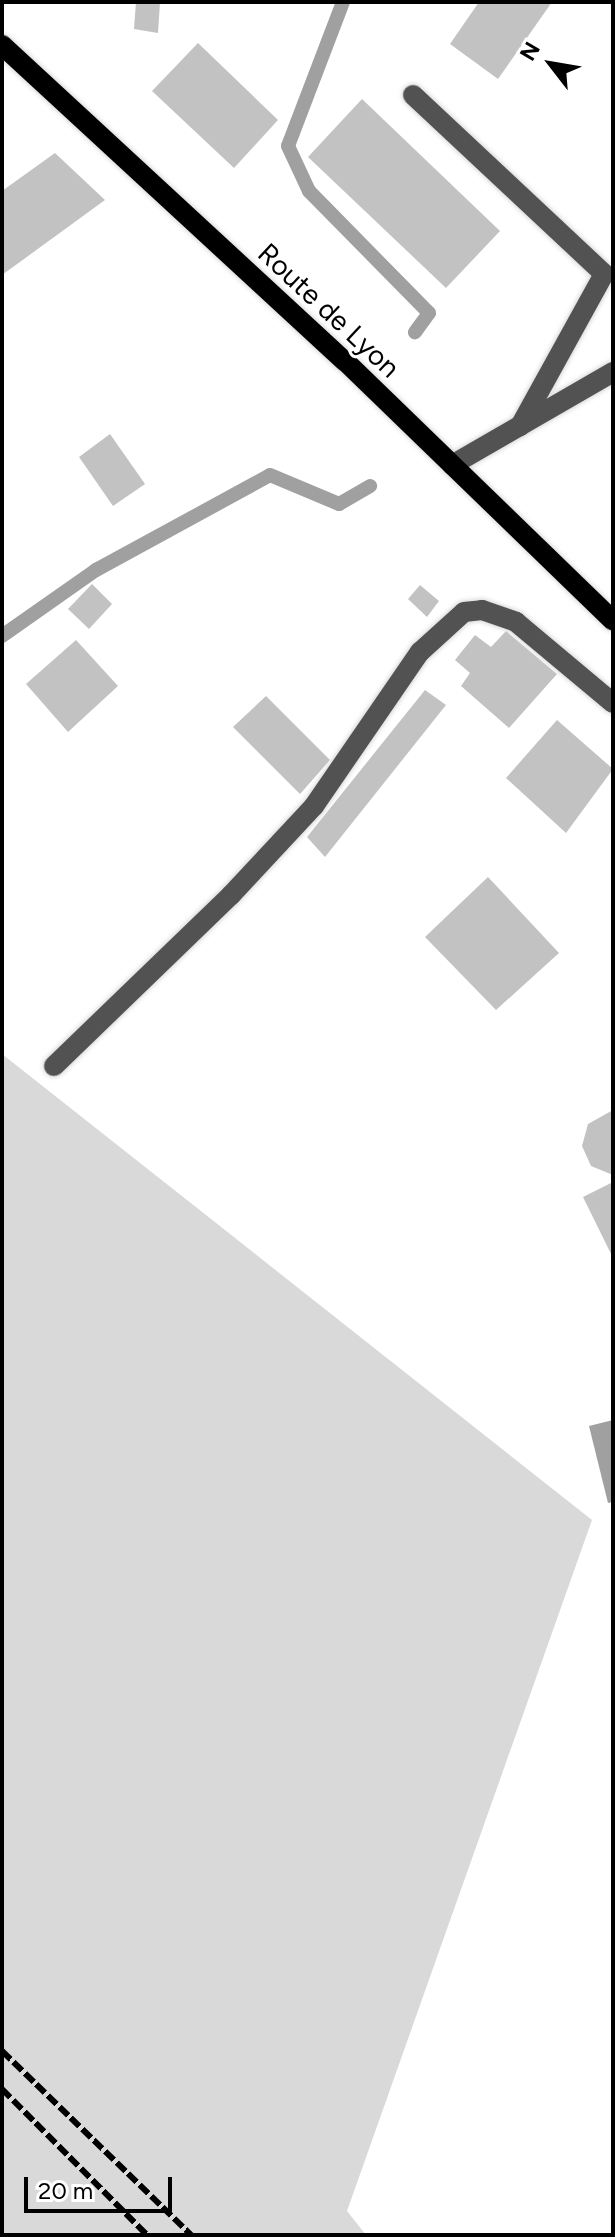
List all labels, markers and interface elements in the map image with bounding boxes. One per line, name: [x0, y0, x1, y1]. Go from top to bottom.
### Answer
north arrow: [511, 24, 591, 104]
text: N: [514, 37, 546, 66]
street label: Route de Lyon: [251, 236, 407, 384]
scale bar: [28, 2161, 176, 2211]
text: 20 m: [38, 2176, 93, 2205]

